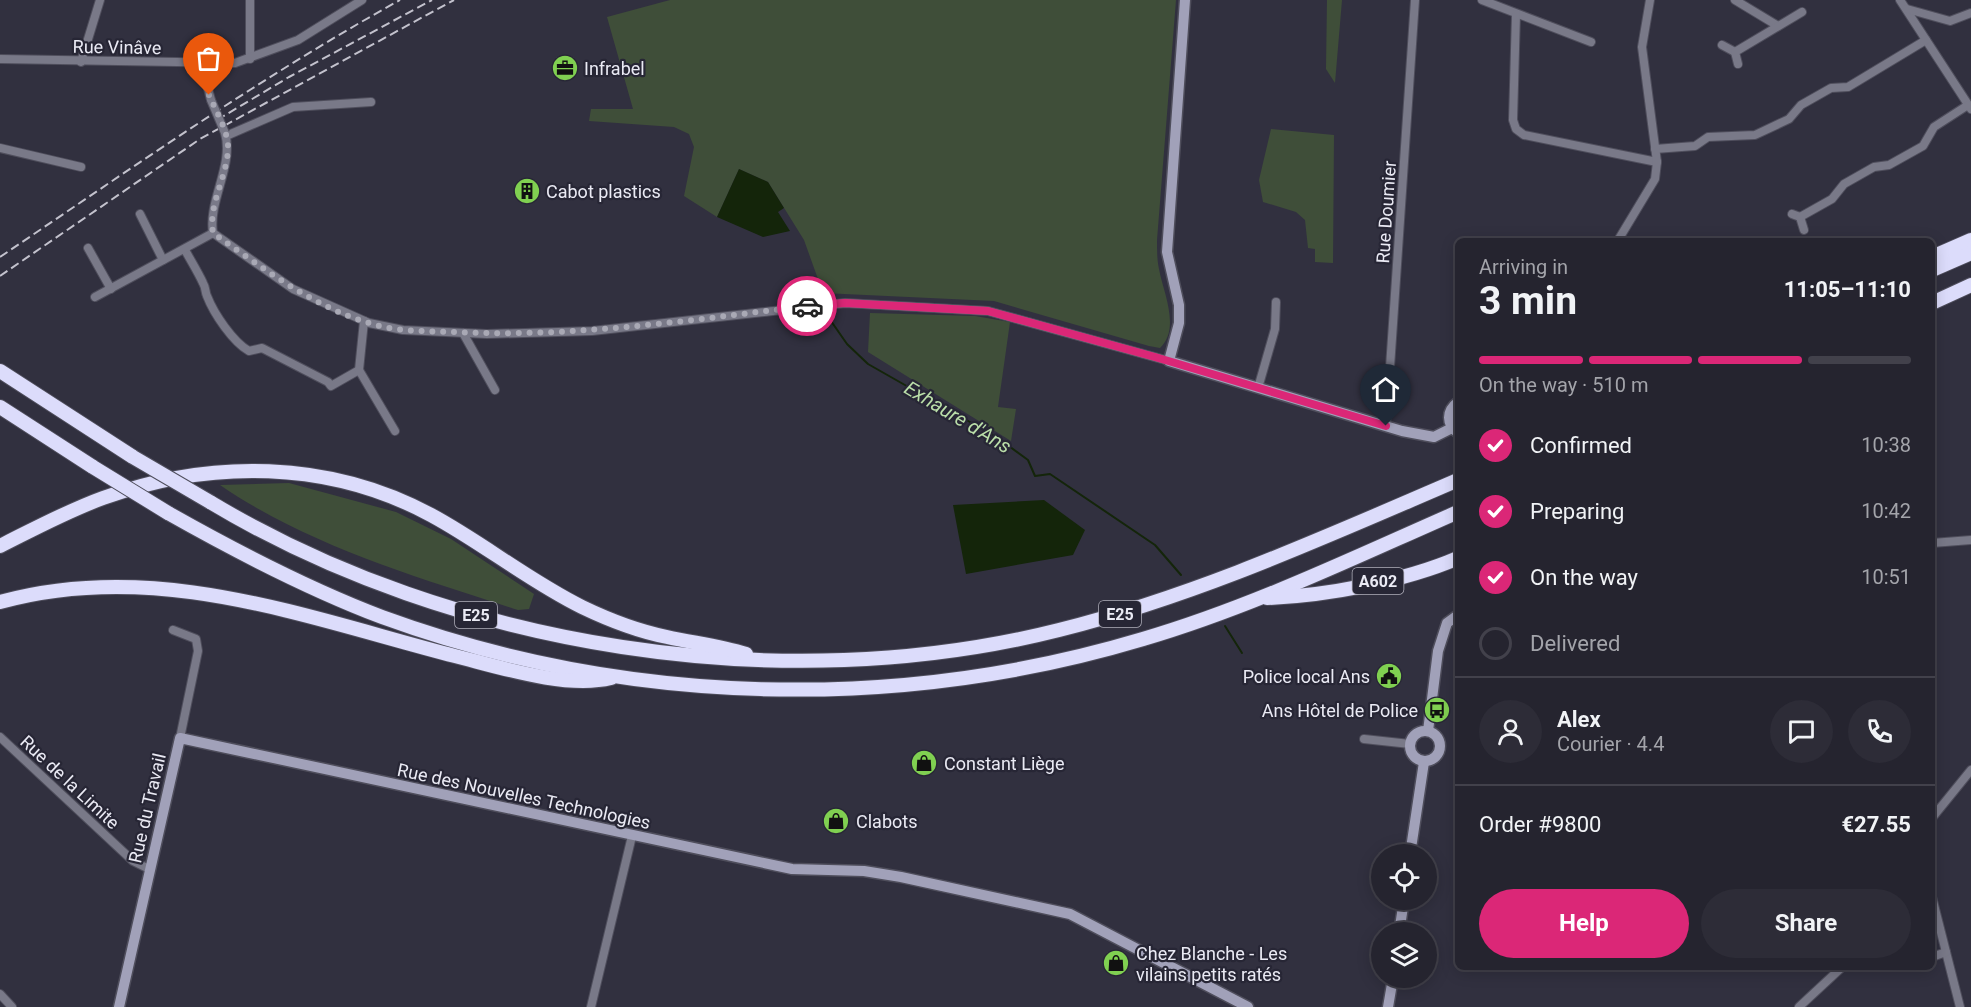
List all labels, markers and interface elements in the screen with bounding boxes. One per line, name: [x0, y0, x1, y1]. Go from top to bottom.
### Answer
pin: [183, 33, 234, 95]
street label: Rue Vinâve: [73, 36, 161, 58]
icon: bag: [192, 42, 225, 75]
office icon: Infrabel: [550, 53, 580, 83]
place label: Infrabel: [584, 58, 645, 79]
street label: Rue Doumier: [1372, 160, 1400, 264]
building icon: Cabot plastics: [512, 176, 542, 206]
place label: Cabot plastics: [546, 181, 661, 202]
text: Arriving in: [1479, 255, 1568, 279]
courier: [777, 276, 837, 336]
text: 11:05–11:10: [1784, 277, 1911, 302]
text: 3 min: [1479, 278, 1577, 324]
icon: car: [791, 290, 824, 323]
pin: [1360, 364, 1411, 426]
icon: home: [1369, 373, 1402, 406]
text: On the way · 510 m: [1479, 373, 1648, 397]
water label: Exhaure d'Ans: [900, 376, 1016, 458]
icon: check: [1479, 429, 1512, 462]
text: Confirmed: [1530, 433, 1632, 458]
text: 10:38: [1861, 433, 1911, 457]
icon: check: [1479, 495, 1512, 528]
text: Preparing: [1530, 499, 1624, 524]
text: 10:42: [1861, 499, 1911, 523]
icon: check: [1479, 561, 1512, 594]
text: On the way: [1530, 565, 1638, 590]
text: 10:51: [1861, 565, 1911, 589]
road number: A602: [1352, 568, 1404, 594]
road number: E25: [1099, 601, 1141, 627]
road number: E25: [455, 602, 497, 628]
text: Delivered: [1530, 631, 1620, 656]
public building icon: Police local Ans: [1374, 661, 1404, 691]
place label: Police local Ans: [1243, 666, 1370, 687]
bus stop icon: Ans Hôtel de Police: [1422, 695, 1452, 725]
place label: Ans Hôtel de Police: [1262, 700, 1418, 721]
button: person: [1479, 700, 1542, 763]
button: chat: [1770, 700, 1833, 763]
button: phone: [1848, 700, 1911, 763]
text: Alex: [1557, 707, 1601, 732]
street label: Rue de la Limite: [16, 731, 124, 833]
text: Courier · 4.4: [1557, 732, 1664, 756]
shop icon: Constant Liège: [909, 748, 939, 778]
street label: Rue du Travail: [124, 751, 170, 865]
place label: Constant Liège: [944, 753, 1064, 774]
street label: Rue des Nouvelles Technologies: [395, 759, 653, 833]
shop icon: Clabots: [821, 806, 851, 836]
place label: Clabots: [856, 811, 917, 832]
text: Order #9800: [1479, 812, 1601, 837]
text: €27.55: [1842, 812, 1911, 837]
map controls: [1371, 844, 1437, 988]
button: locate: [1371, 844, 1437, 910]
button: Help: [1479, 889, 1689, 958]
button: Share: [1701, 889, 1911, 958]
button: layers: [1371, 922, 1437, 988]
place label: Chez Blanche - Les vilains petits ratés: [1136, 943, 1287, 985]
shop icon: Chez Blanche - Les vilains petits ratés: [1101, 948, 1131, 978]

